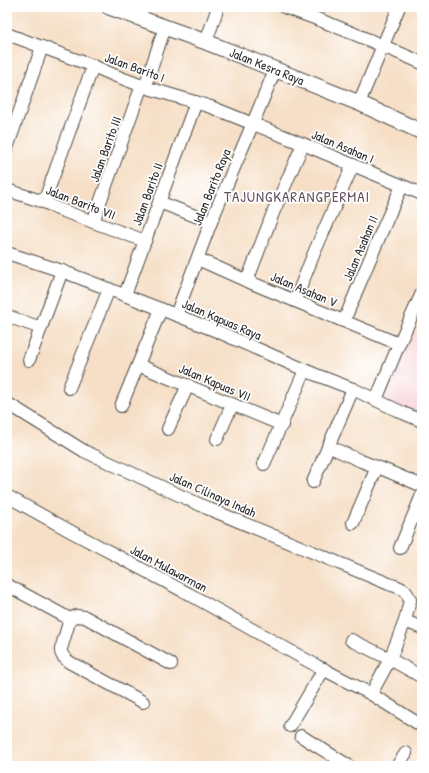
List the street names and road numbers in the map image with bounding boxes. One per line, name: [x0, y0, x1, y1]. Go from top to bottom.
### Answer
street label: Jalan Kesra Raya: [227, 43, 307, 89]
street label: Jalan Barito I: [102, 48, 168, 86]
street label: Jalan Barito III: [85, 114, 125, 184]
street label: Jalan Asahan I: [309, 125, 377, 167]
street label: Jalan Barito Raya: [187, 146, 235, 228]
street label: Jalan Barito II: [127, 160, 167, 228]
street label: Jalan Barito VII: [44, 181, 118, 223]
street label: Jalan Asahan II: [338, 213, 382, 283]
street label: Jalan Asahan V: [268, 267, 341, 311]
street label: Jalan Kapuas Raya: [180, 294, 264, 344]
street label: Jalan Kapuas VII: [176, 359, 254, 405]
street label: Jalan Cilinaya Indah: [167, 467, 260, 521]
street label: Jalan Mulawarman: [127, 540, 211, 596]

